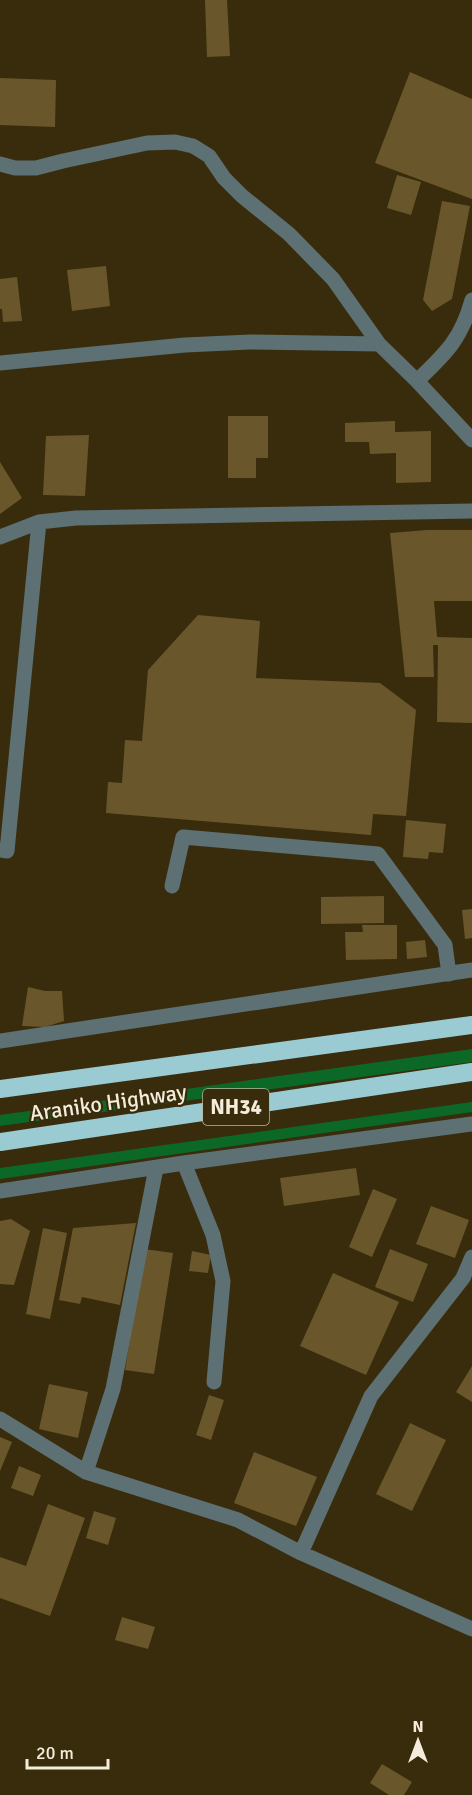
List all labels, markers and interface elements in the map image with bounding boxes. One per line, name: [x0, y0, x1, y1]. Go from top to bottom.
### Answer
street label: Araniko Highway: [28, 1078, 189, 1127]
road number: NH34: [203, 1089, 269, 1125]
north arrow: [388, 1711, 448, 1771]
text: N: [412, 1717, 424, 1737]
scale bar: [27, 1732, 108, 1770]
text: 20 m: [36, 1742, 74, 1764]

